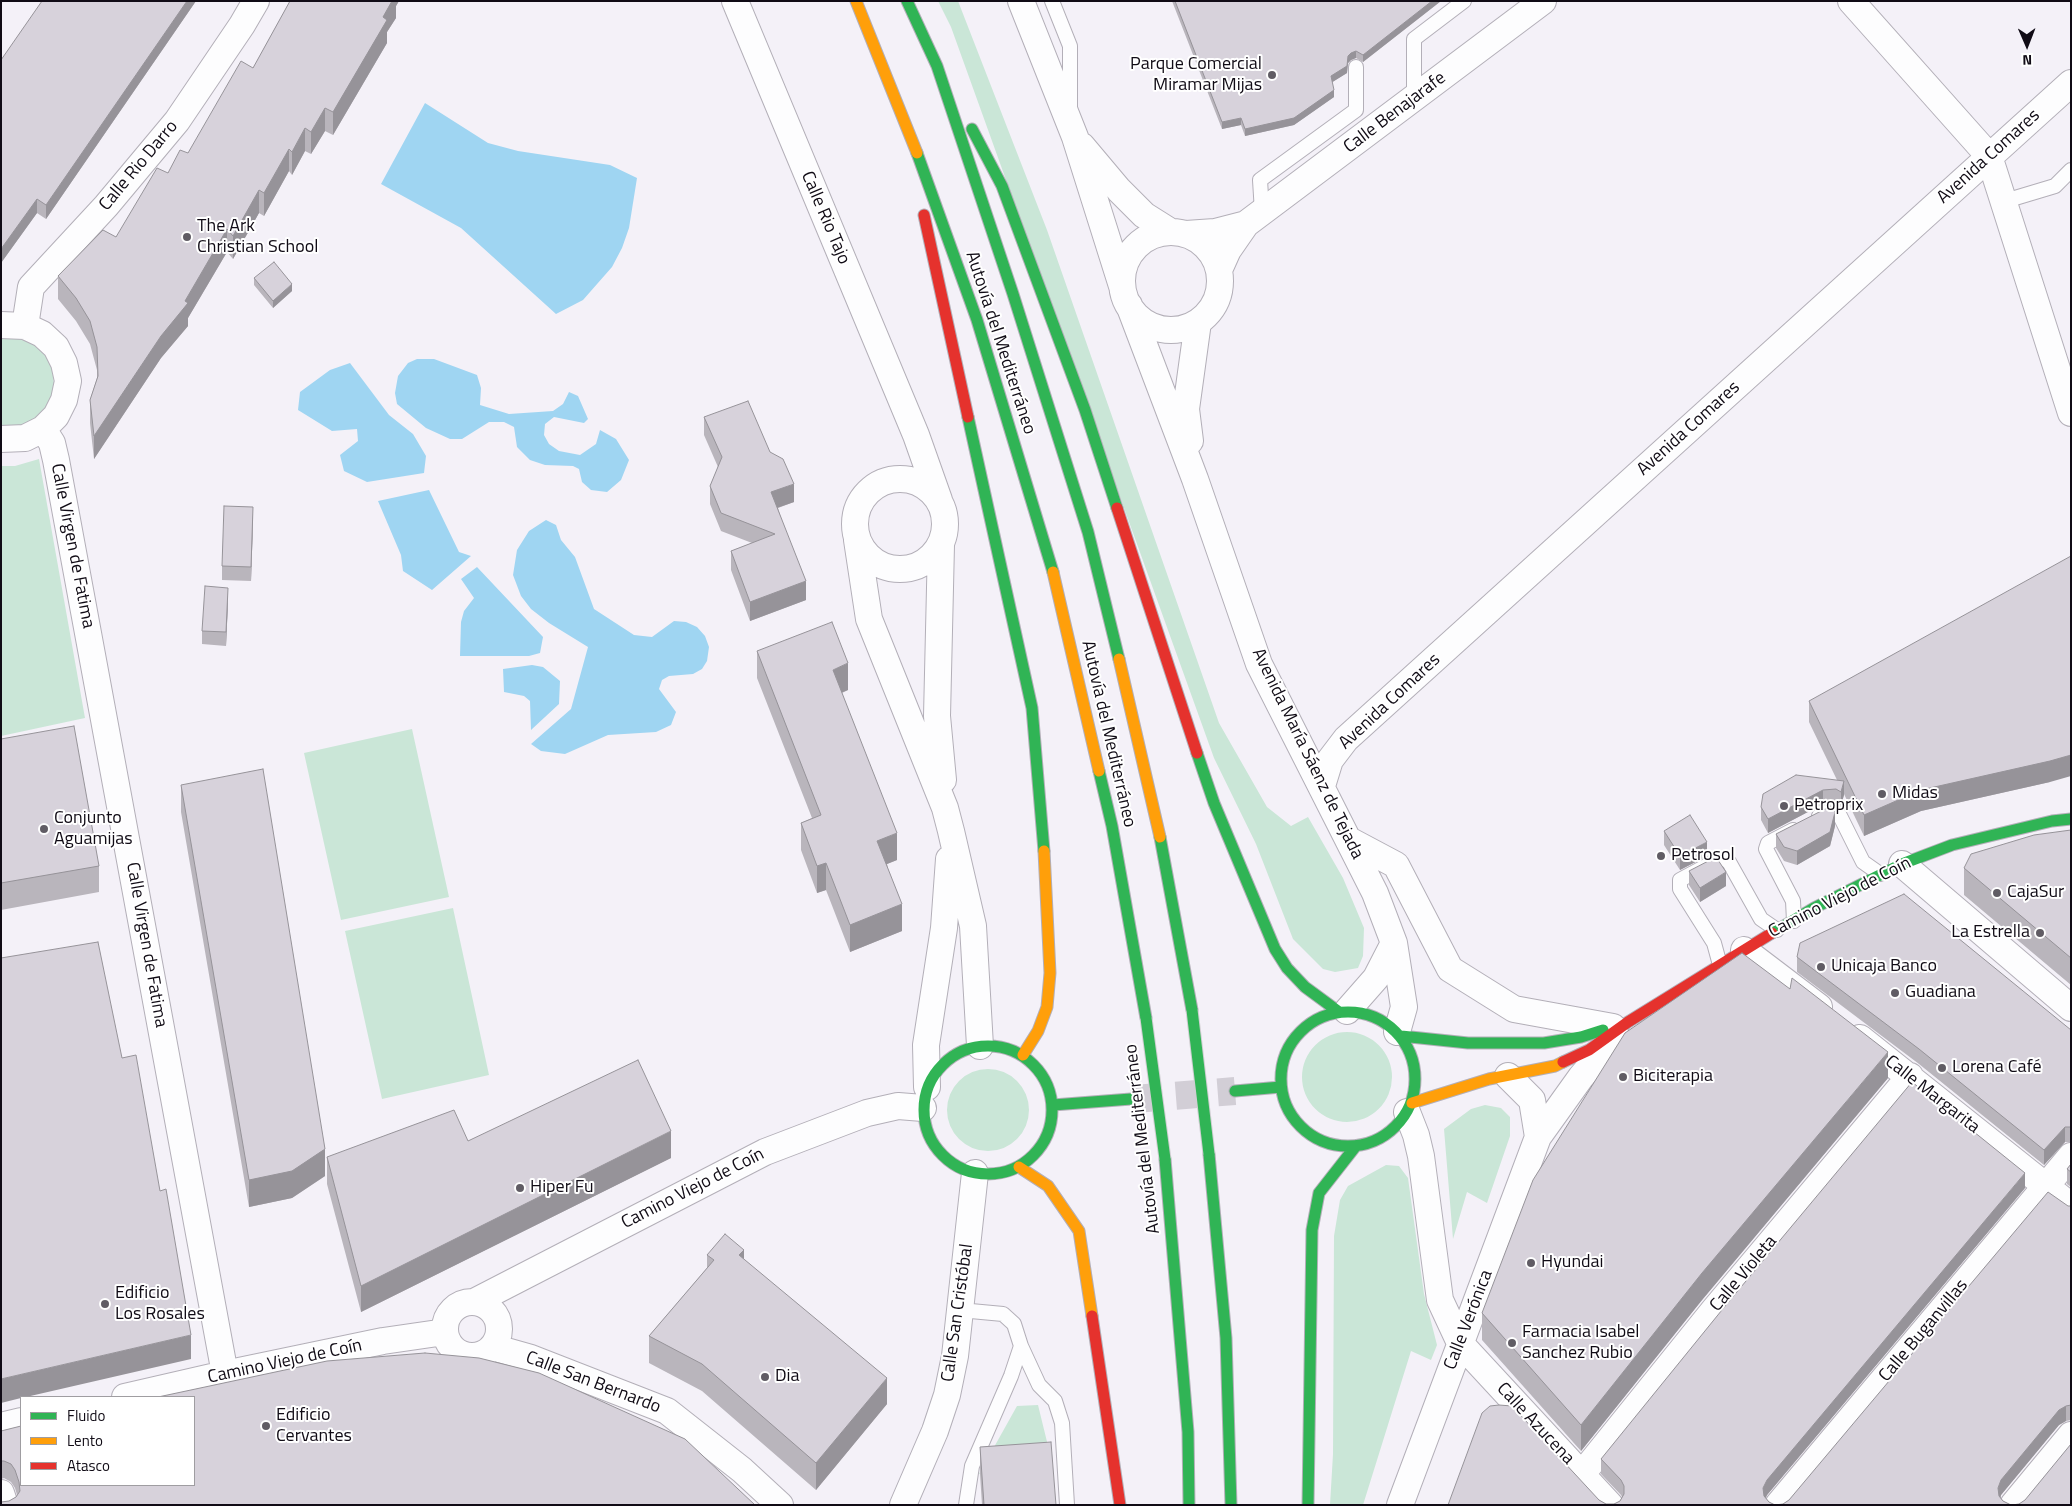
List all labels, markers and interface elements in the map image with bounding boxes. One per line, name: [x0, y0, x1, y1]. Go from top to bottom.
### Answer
north arrow: [2002, 20, 2052, 70]
text: N: [2022, 50, 2032, 71]
place label: Parque Comercial Miramar Mijas: [1130, 54, 1262, 96]
street label: Calle Benajarafe: [1340, 68, 1450, 158]
marker: Parque Comercial Miramar Mijas: [1266, 69, 1278, 81]
street label: Avenida Comares: [1933, 105, 2045, 209]
street label: Calle Rio Darro: [95, 117, 183, 215]
street label: Calle Rio Tajo: [796, 168, 854, 268]
place label: The Ark Christian School: [197, 216, 318, 258]
marker: The Ark Christian School: [181, 231, 193, 243]
street label: Autovía del Mediterráneo: [960, 249, 1040, 437]
street label: Avenida Comares: [1633, 377, 1745, 481]
street label: Calle Virgen de Fatima: [45, 462, 99, 630]
street label: Autovía del Mediterráneo: [1076, 639, 1140, 829]
street label: Avenida María Sáenz de Tejada: [1246, 645, 1368, 863]
street label: Avenida Comares: [1335, 650, 1445, 754]
place label: Midas: [1892, 783, 1938, 805]
marker: Midas: [1876, 788, 1888, 800]
place label: Petroprix: [1794, 795, 1863, 817]
marker: Petroprix: [1778, 800, 1790, 812]
place label: Conjunto Aguamijas: [54, 808, 133, 851]
marker: Conjunto Aguamijas: [38, 823, 50, 835]
place label: Petrosol: [1671, 845, 1735, 867]
marker: Petrosol: [1655, 850, 1667, 862]
street label: Camino Viejo de Coín: [1765, 853, 1915, 943]
street label: Calle Virgen de Fatima: [121, 861, 171, 1029]
place label: CajaSur: [2007, 882, 2064, 904]
marker: CajaSur: [1991, 887, 2003, 899]
place label: La Estrella: [1951, 922, 2030, 944]
marker: La Estrella: [2034, 927, 2046, 939]
place label: Unicaja Banco: [1831, 956, 1937, 978]
marker: Unicaja Banco: [1815, 961, 1827, 973]
place label: Guadiana: [1905, 982, 1976, 1004]
marker: Guadiana: [1889, 987, 1901, 999]
street label: Autovía del Mediterráneo: [1121, 1043, 1165, 1235]
street label: Calle Margarita: [1880, 1051, 1984, 1139]
place label: Lorena Café: [1952, 1057, 2042, 1079]
marker: Lorena Café: [1936, 1062, 1948, 1074]
place label: Biciterapia: [1633, 1066, 1713, 1088]
marker: Biciterapia: [1617, 1071, 1629, 1083]
street label: Camino Viejo de Coín: [618, 1144, 768, 1234]
place label: Hiper Fu: [530, 1177, 594, 1199]
marker: Hiper Fu: [514, 1182, 526, 1194]
street label: Calle Violeta: [1706, 1232, 1782, 1316]
street label: Calle San Cristóbal: [938, 1243, 978, 1383]
place label: Hyundai: [1541, 1252, 1604, 1274]
marker: Hyundai: [1525, 1257, 1537, 1269]
street label: Calle Verónica: [1440, 1267, 1498, 1373]
street label: Calle Buganvillas: [1875, 1275, 1973, 1387]
place label: Edificio Los Rosales: [115, 1283, 205, 1326]
marker: Edificio Los Rosales: [99, 1298, 111, 1310]
place label: Farmacia Isabel Sanchez Rubio: [1522, 1322, 1639, 1365]
street label: Camino Viejo de Coín: [206, 1335, 364, 1389]
marker: Farmacia Isabel Sanchez Rubio: [1506, 1337, 1518, 1349]
street label: Calle San Bernardo: [523, 1347, 663, 1419]
place label: Dia: [775, 1366, 800, 1388]
marker: Dia: [759, 1371, 771, 1383]
street label: Calle Azucena: [1492, 1379, 1578, 1469]
legend: [20, 1396, 195, 1486]
text: Fluido: [67, 1404, 105, 1427]
place label: Edificio Cervantes: [276, 1405, 352, 1448]
marker: Edificio Cervantes: [260, 1420, 272, 1432]
text: Lento: [67, 1429, 103, 1452]
text: Atasco: [67, 1454, 110, 1477]

